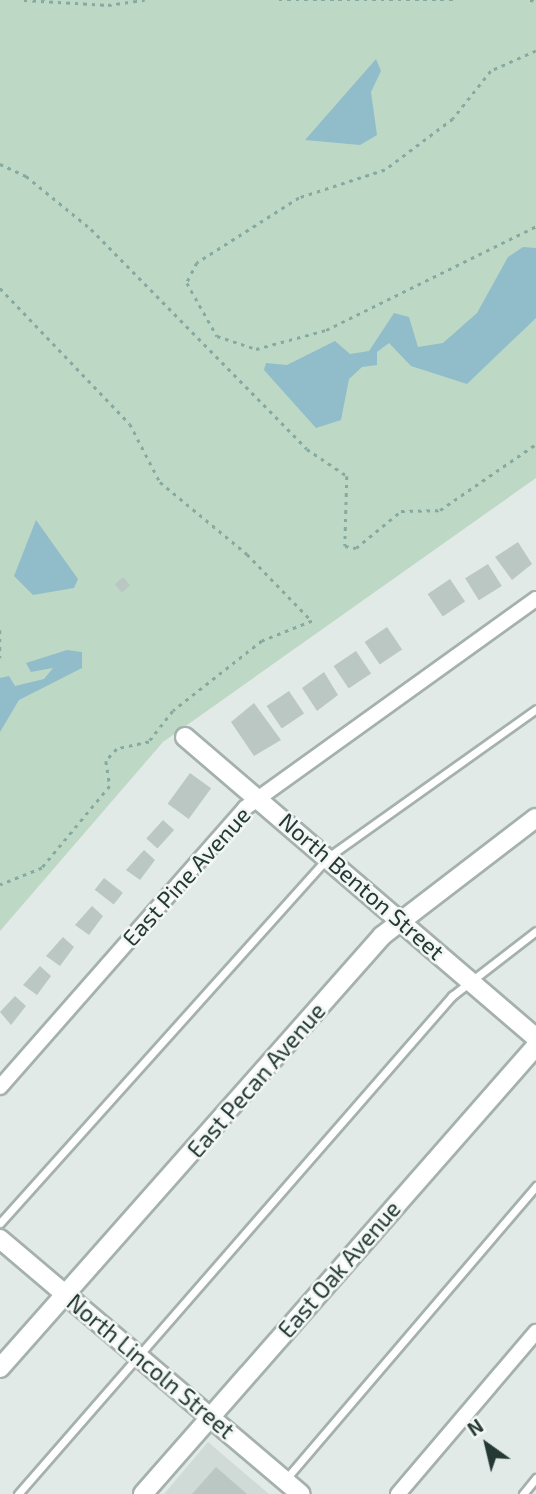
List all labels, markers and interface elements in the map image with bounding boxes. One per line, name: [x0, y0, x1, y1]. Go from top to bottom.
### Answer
street label: East Pine Avenue: [116, 801, 256, 951]
street label: North Benton Street: [274, 807, 450, 965]
street label: East Pecan Avenue: [181, 997, 331, 1163]
street label: East Oak Avenue: [272, 1195, 406, 1343]
street label: North Lincoln Street: [62, 1288, 240, 1444]
north arrow: [452, 1410, 522, 1480]
text: N: [463, 1414, 487, 1441]

